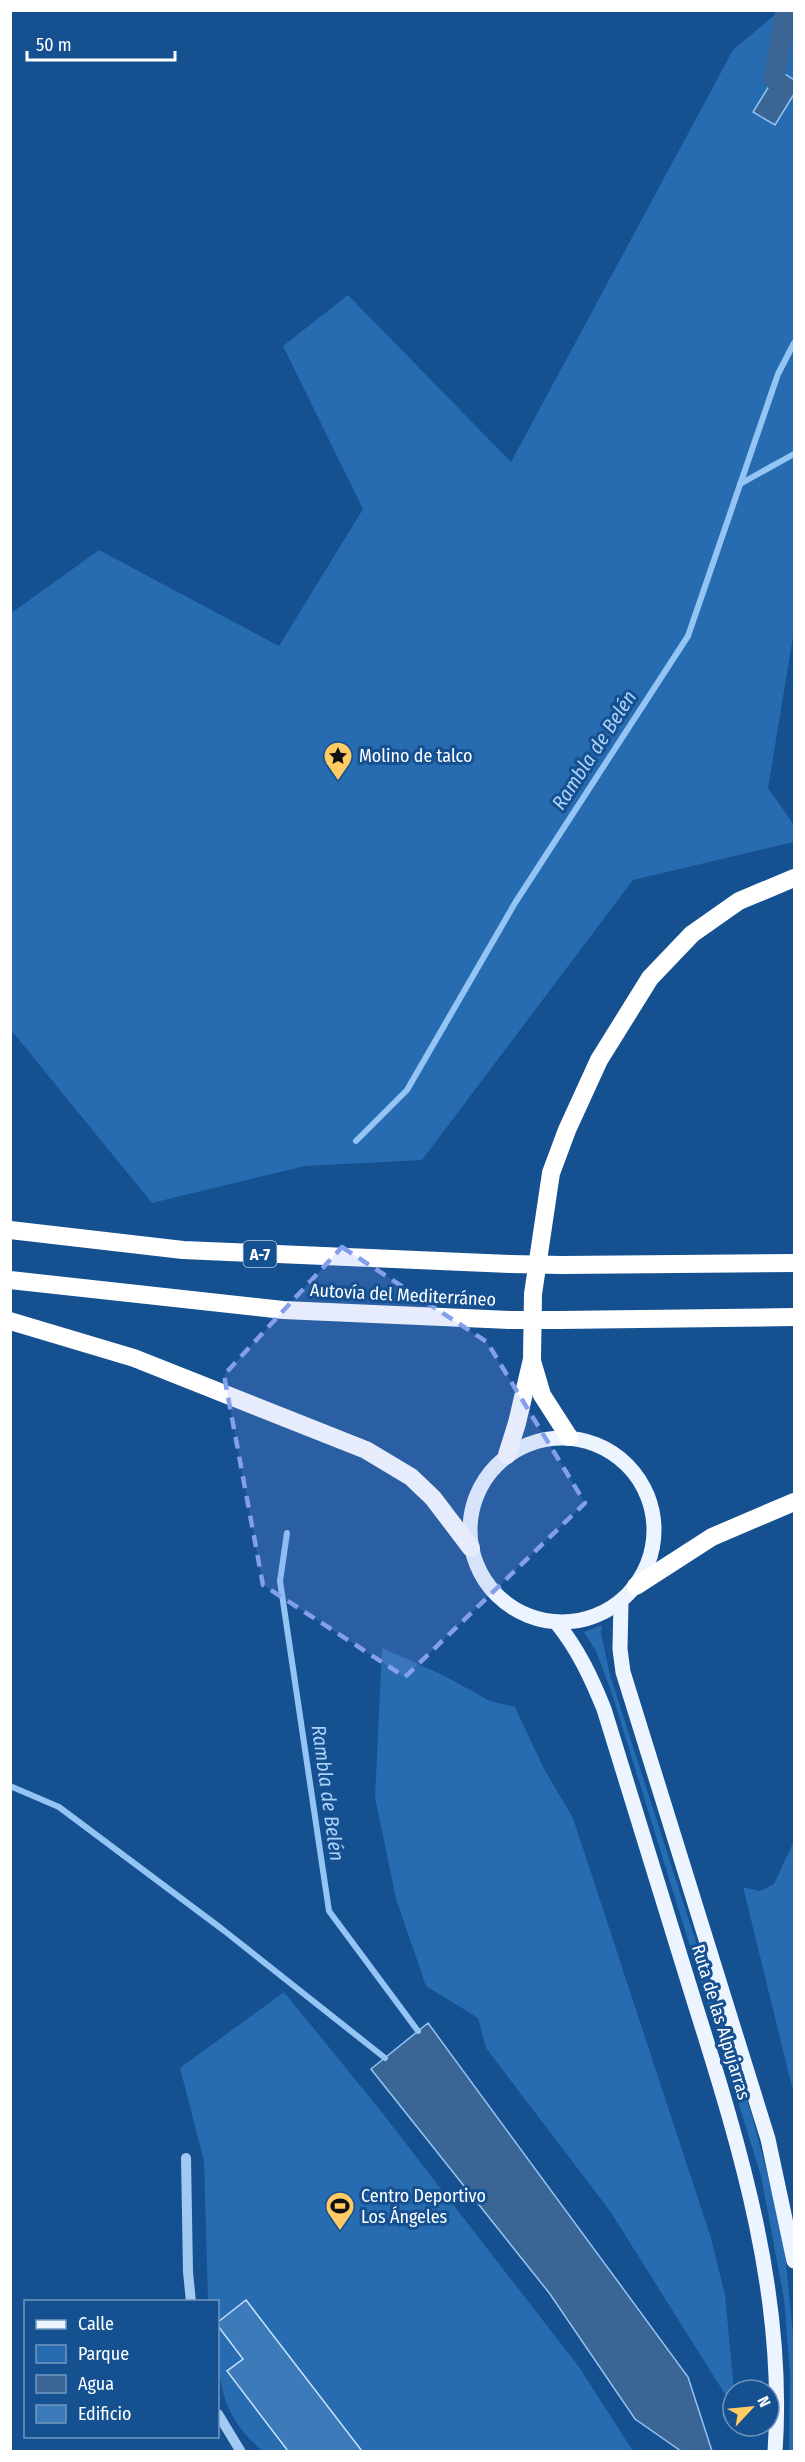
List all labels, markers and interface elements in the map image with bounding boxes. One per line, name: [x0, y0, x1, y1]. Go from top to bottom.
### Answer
scale bar: [27, 24, 176, 62]
text: 50 m: [36, 34, 72, 56]
water label: Rambla de Belén: [547, 686, 641, 814]
place icon: Molino de talco: [322, 740, 354, 782]
place label: Molino de talco: [359, 745, 472, 767]
road number: A-7: [244, 1241, 276, 1267]
street label: Autovía del Mediterráneo: [310, 1279, 496, 1311]
water label: Rambla de Belén: [307, 1723, 349, 1863]
street label: Ruta de las Alpujarras: [687, 1942, 755, 2103]
place label: Centro Deportivo Los Ángeles: [361, 2185, 486, 2228]
sports icon: Centro Deportivo Los Ángeles: [324, 2190, 356, 2232]
legend: [24, 2300, 219, 2438]
text: Calle: [78, 2313, 114, 2335]
text: Parque: [78, 2343, 129, 2365]
text: Agua: [78, 2373, 114, 2395]
north arrow: [721, 2378, 781, 2438]
text: N: [753, 2393, 775, 2410]
text: Edificio: [78, 2403, 131, 2425]

